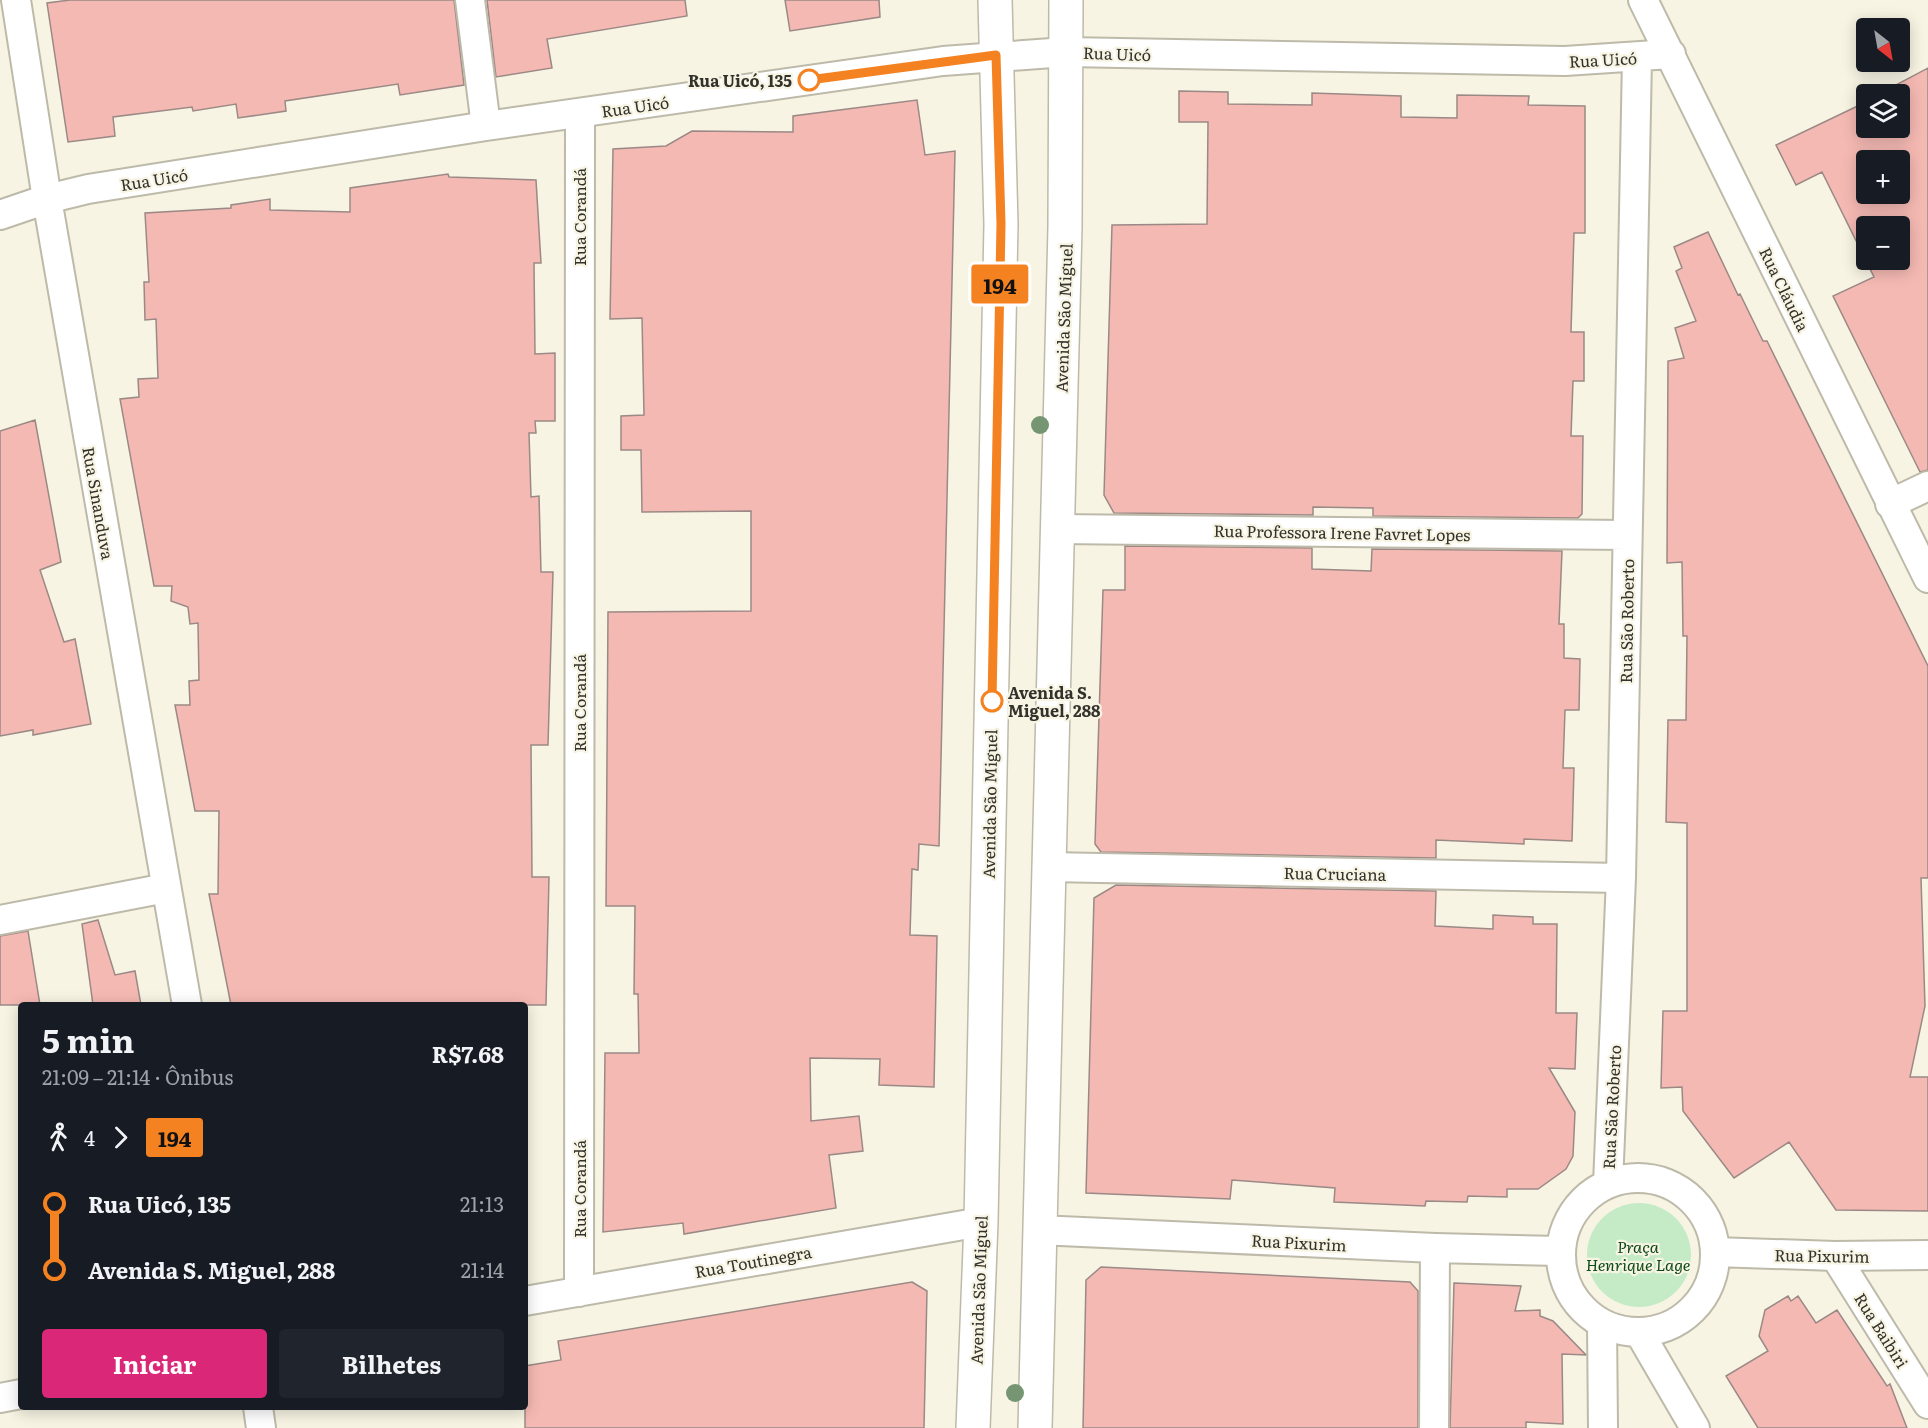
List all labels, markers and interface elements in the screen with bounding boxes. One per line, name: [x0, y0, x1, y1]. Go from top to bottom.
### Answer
north arrow: [1856, 18, 1910, 72]
map controls: [1856, 18, 1910, 270]
street label: Rua Uicó: [1082, 40, 1152, 66]
street label: Rua Uicó: [1568, 45, 1638, 73]
place label: Rua Uicó, 135: [688, 68, 792, 92]
marker: Rua Uicó, 135: [798, 69, 820, 91]
button: layers: [1856, 84, 1910, 138]
street label: Rua Uicó: [600, 89, 670, 123]
button: +: [1856, 150, 1910, 204]
street label: Rua Uicó: [118, 162, 190, 196]
street label: Rua Corandá: [567, 168, 591, 266]
button: −: [1856, 216, 1910, 270]
street label: Avenida São Miguel: [1048, 243, 1078, 393]
street label: Rua Cláudia: [1754, 243, 1816, 336]
line badge: 194: [966, 264, 1034, 304]
text: 194: [983, 269, 1017, 300]
street label: Rua Sinanduva: [77, 445, 121, 562]
street label: Rua Professora Irene Favret Lopes: [1213, 518, 1471, 546]
street label: Rua São Roberto: [1613, 559, 1639, 683]
street label: Rua Corandá: [567, 654, 591, 752]
place label: Avenida S. Miguel, 288: [1008, 680, 1101, 722]
marker: Avenida S. Miguel, 288: [981, 690, 1003, 712]
street label: Avenida São Miguel: [976, 729, 1002, 879]
street label: Rua Cruciana: [1283, 860, 1387, 886]
text: 5 min: [42, 1014, 134, 1063]
text: R$7.68: [432, 1037, 504, 1070]
street label: Rua São Roberto: [1596, 1044, 1626, 1170]
text: 21:09 – 21:14 · Ônibus: [42, 1061, 233, 1091]
icon: walk: [42, 1121, 75, 1154]
icon: forward: [104, 1121, 137, 1154]
text: 4: [84, 1122, 95, 1152]
text: 194: [158, 1122, 191, 1153]
street label: Rua Corandá: [567, 1140, 591, 1238]
text: Rua Uicó, 135: [88, 1187, 231, 1220]
text: 21:13: [460, 1188, 504, 1218]
street label: Avenida São Miguel: [963, 1215, 993, 1365]
street label: Rua Pixurim: [1251, 1228, 1348, 1257]
park label: Praça Henrique Lage: [1586, 1234, 1690, 1276]
street label: Rua Toutinegra: [693, 1239, 814, 1283]
street label: Rua Pixurim: [1774, 1242, 1870, 1268]
text: Avenida S. Miguel, 288: [88, 1253, 335, 1286]
text: 21:14: [461, 1254, 504, 1284]
street label: Rua Baibiri: [1849, 1288, 1915, 1372]
button: Iniciar: [42, 1329, 267, 1398]
button: Bilhetes: [279, 1329, 504, 1398]

